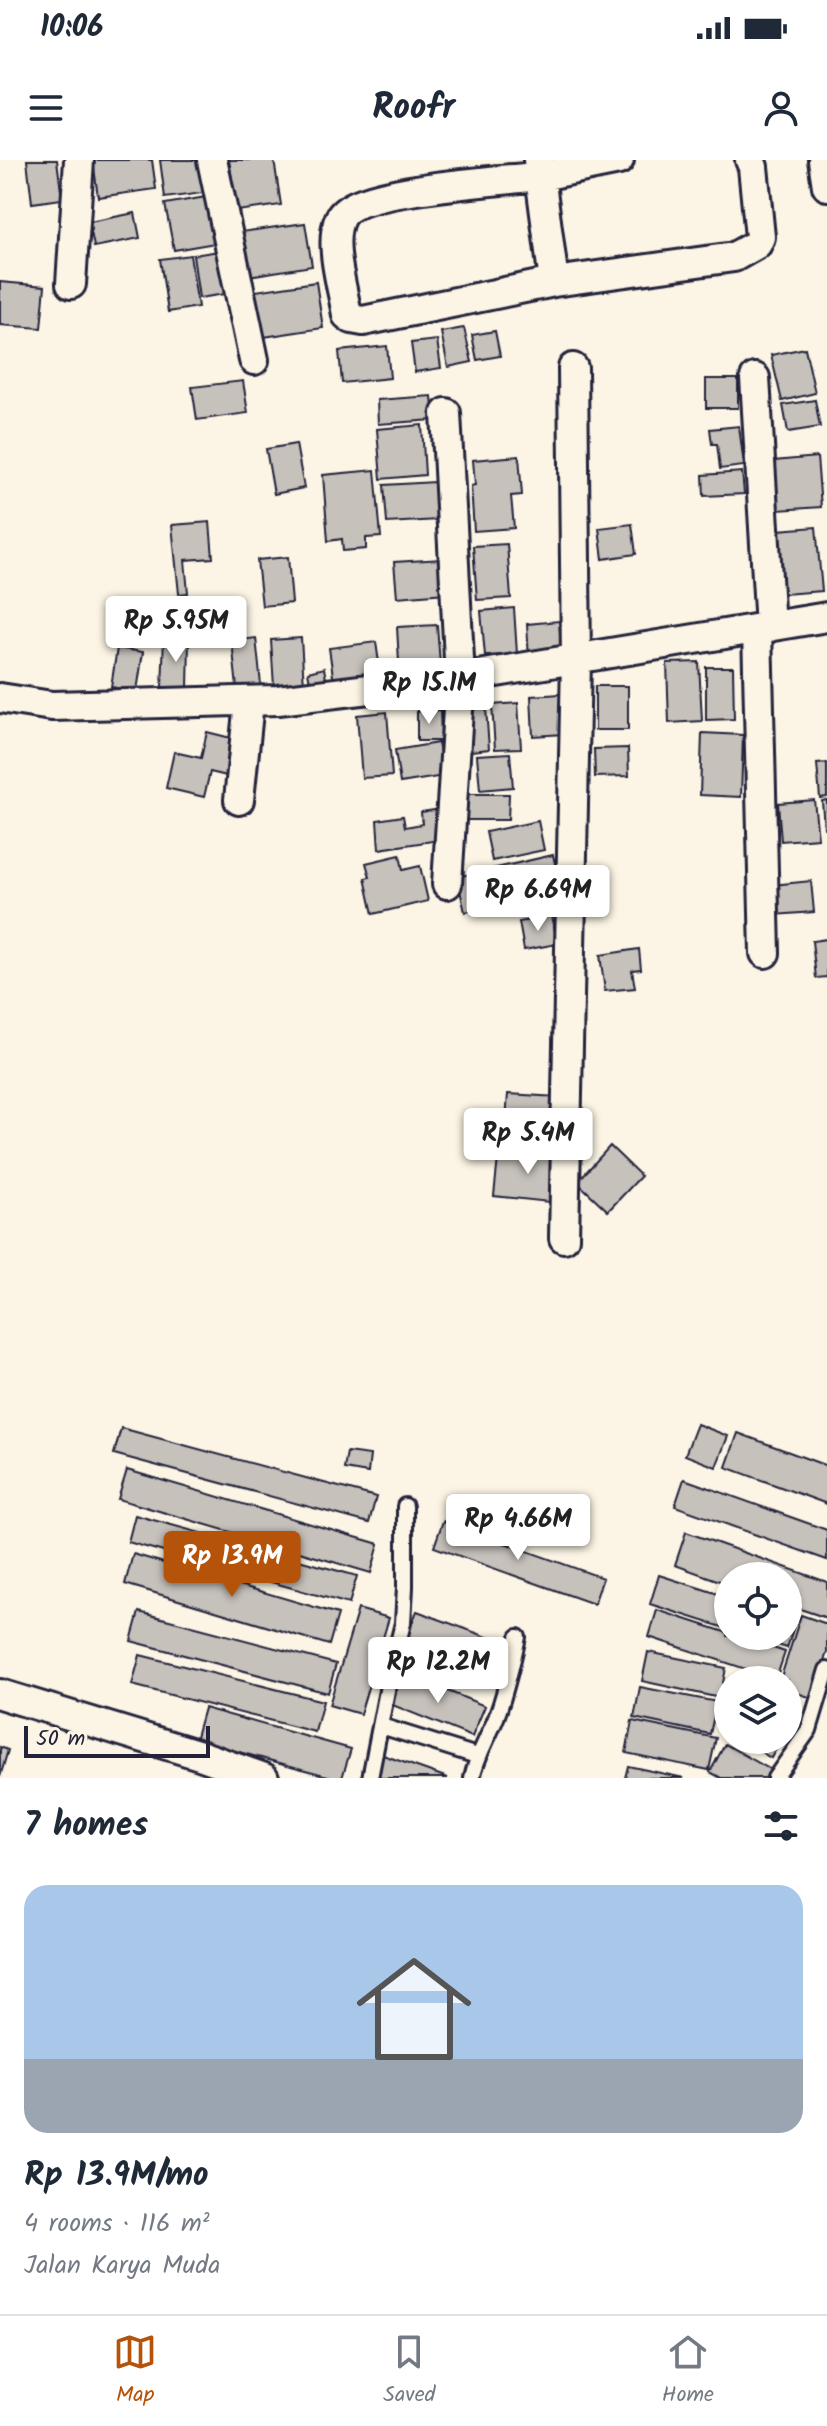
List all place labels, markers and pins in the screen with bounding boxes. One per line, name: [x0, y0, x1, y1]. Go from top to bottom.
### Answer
pin: Rp 5.95M: [93, 596, 259, 664]
pin: Rp 15.1M: [346, 658, 512, 726]
pin: Rp 6.69M: [455, 865, 621, 933]
pin: Rp 5.4M: [454, 1108, 602, 1176]
pin: Rp 4.66M: [435, 1494, 601, 1562]
pin: Rp 13.9M: [149, 1531, 315, 1599]
pin: Rp 12.2M: [355, 1637, 521, 1705]

